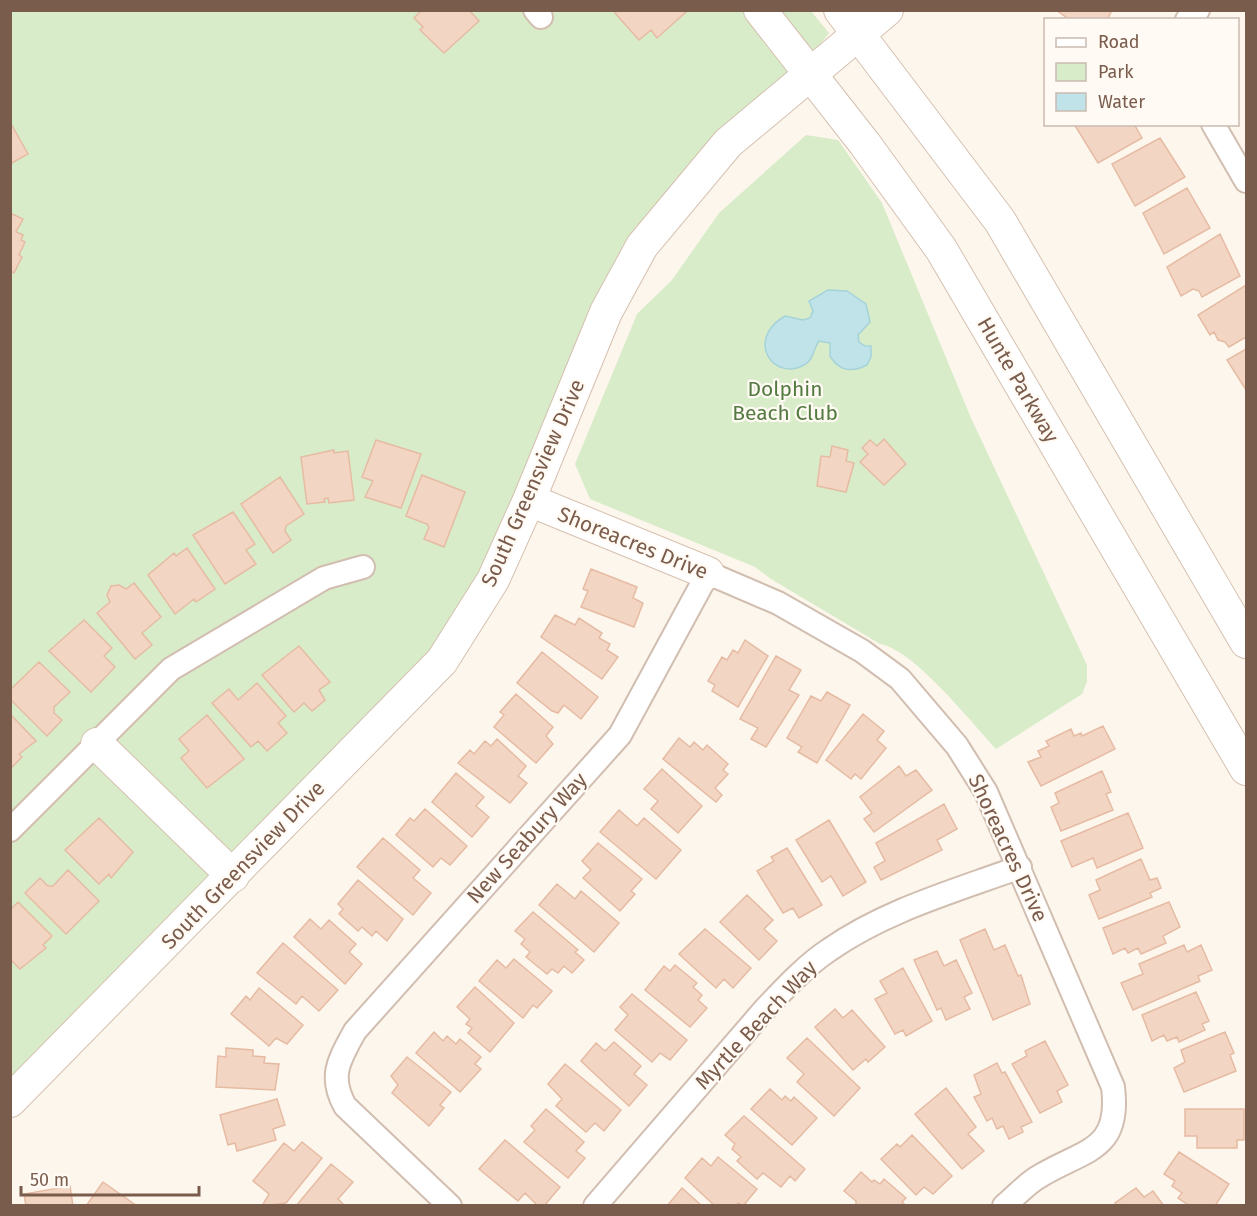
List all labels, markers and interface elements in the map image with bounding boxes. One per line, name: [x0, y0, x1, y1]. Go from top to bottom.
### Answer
legend: [1044, 18, 1239, 126]
text: Road: [1098, 31, 1140, 53]
text: Park: [1098, 61, 1134, 83]
text: Water: [1098, 91, 1145, 113]
street label: Hunte Parkway: [972, 313, 1065, 448]
street label: South Greensview Drive: [476, 375, 590, 591]
park label: Dolphin Beach Club: [732, 376, 838, 426]
street label: Shoreacres Drive: [554, 501, 712, 585]
street label: New Seabury Way: [461, 767, 593, 909]
street label: Shoreacres Drive: [962, 770, 1054, 926]
street label: South Greensview Drive: [156, 775, 330, 955]
street label: Myrtle Beach Way: [690, 955, 823, 1095]
scale bar: [21, 1159, 200, 1197]
text: 50 m: [30, 1169, 69, 1191]

